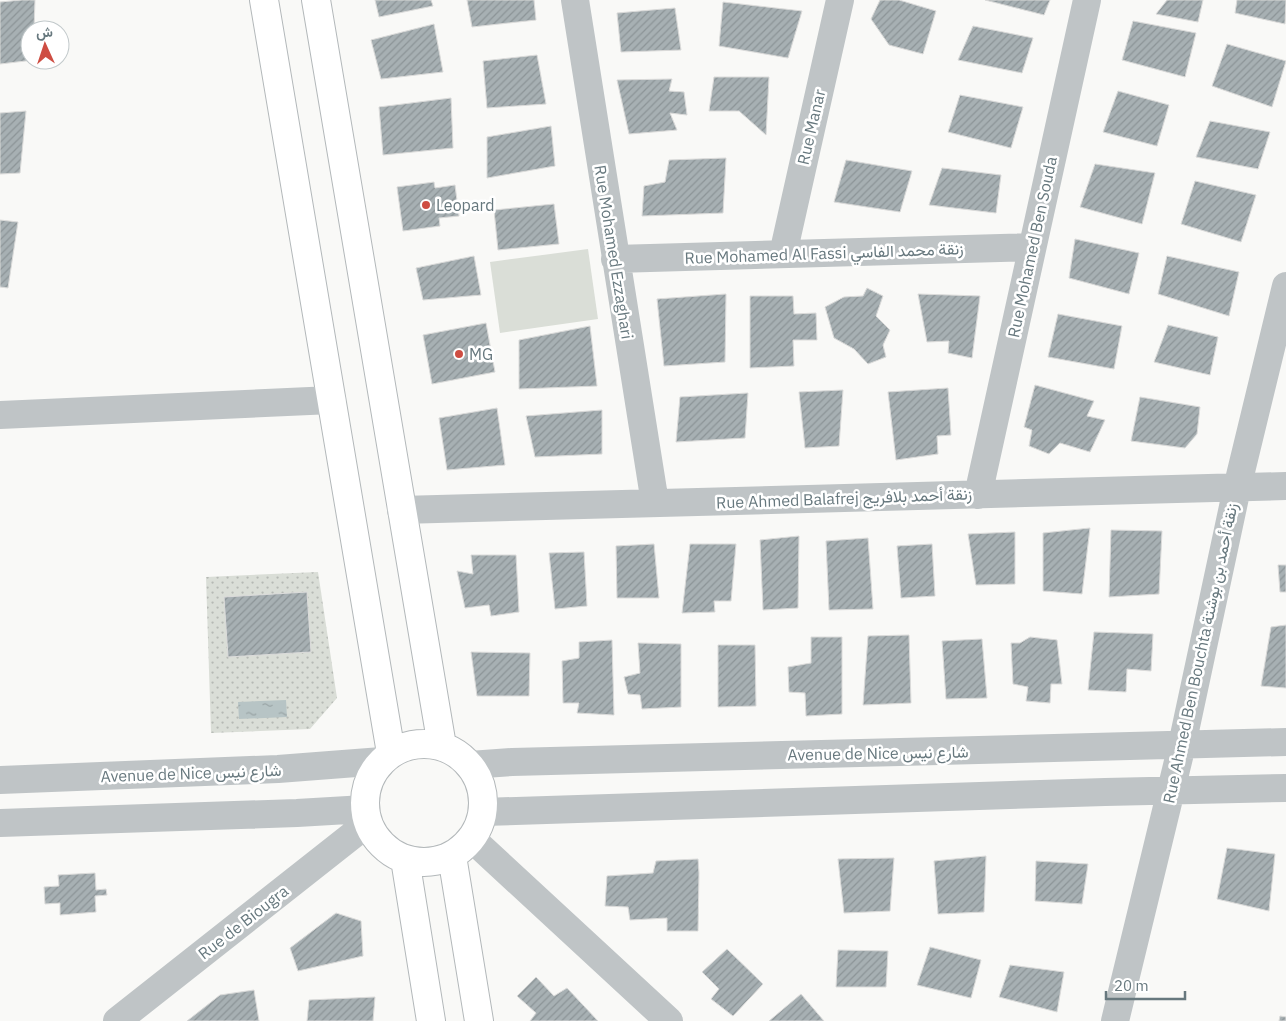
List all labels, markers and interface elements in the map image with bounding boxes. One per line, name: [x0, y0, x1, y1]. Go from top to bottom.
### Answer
north arrow: [20, 20, 70, 70]
text: ش: [35, 23, 53, 41]
street label: Rue Manar: [793, 87, 829, 167]
street label: Rue Mohamed Ben Souda: [1003, 154, 1061, 339]
street label: Rue Mohamed Ezzaghari: [590, 164, 638, 340]
place label: Leopard: [436, 195, 494, 215]
marker: Leopard: [420, 199, 432, 211]
street label: Rue Mohamed Al Fassi زنقة محمد الفاسي: [684, 238, 964, 272]
place label: MG: [469, 344, 493, 364]
marker: MG: [453, 348, 465, 360]
street label: Rue Ahmed Balafrej زنقة أحمد بلافريج: [716, 484, 972, 514]
street label: Rue Ahmed Ben Bouchta زنقة أحمد بن بوشتة: [1158, 501, 1243, 805]
street label: Avenue de Nice شارع نيس: [787, 741, 969, 767]
street label: Avenue de Nice شارع نيس: [100, 760, 282, 788]
street label: Rue de Biougra: [194, 880, 292, 963]
scale bar: [1106, 968, 1185, 1000]
text: 20 m: [1114, 976, 1149, 995]

